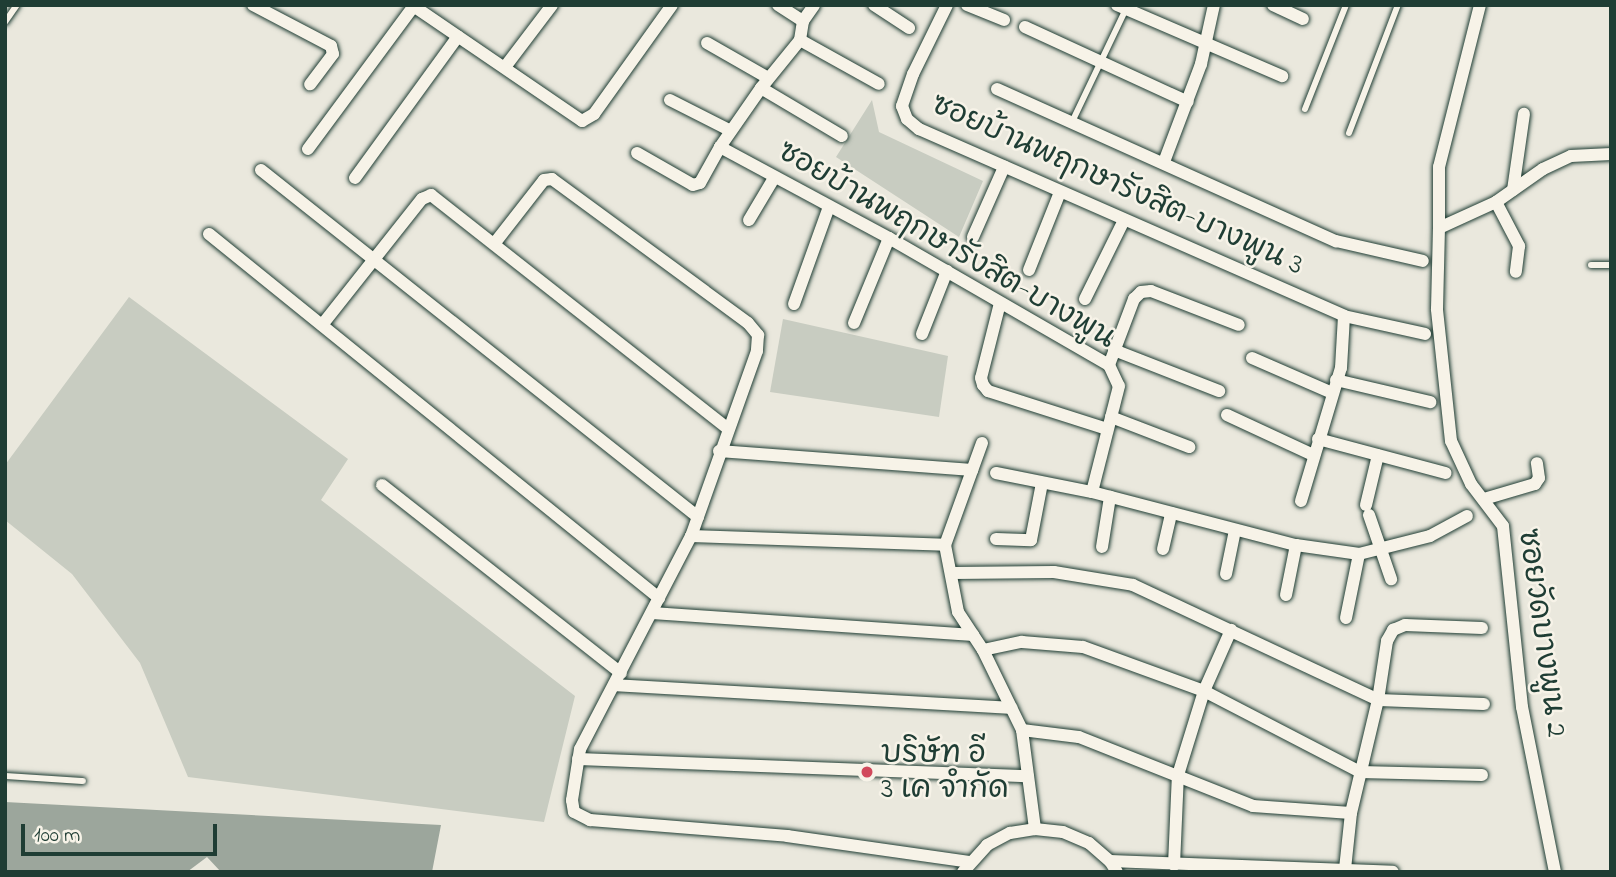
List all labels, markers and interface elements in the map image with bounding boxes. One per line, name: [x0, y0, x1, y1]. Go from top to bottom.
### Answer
street label: ซอยบ้านพฤกษารังสิต-บางพูน 3: [925, 87, 1309, 285]
street label: ซอยบ้านพฤกษารังสิต-บางพูน: [771, 134, 1121, 358]
street label: ซอยวัดบางพูน 2: [1509, 526, 1573, 740]
place label: บริษัท อี 3 เค จำกัด: [881, 737, 1009, 808]
marker: บริษัท อี 3 เค จำกัด: [859, 764, 875, 780]
scale bar: [24, 810, 220, 854]
text: 100 m: [34, 821, 80, 851]

